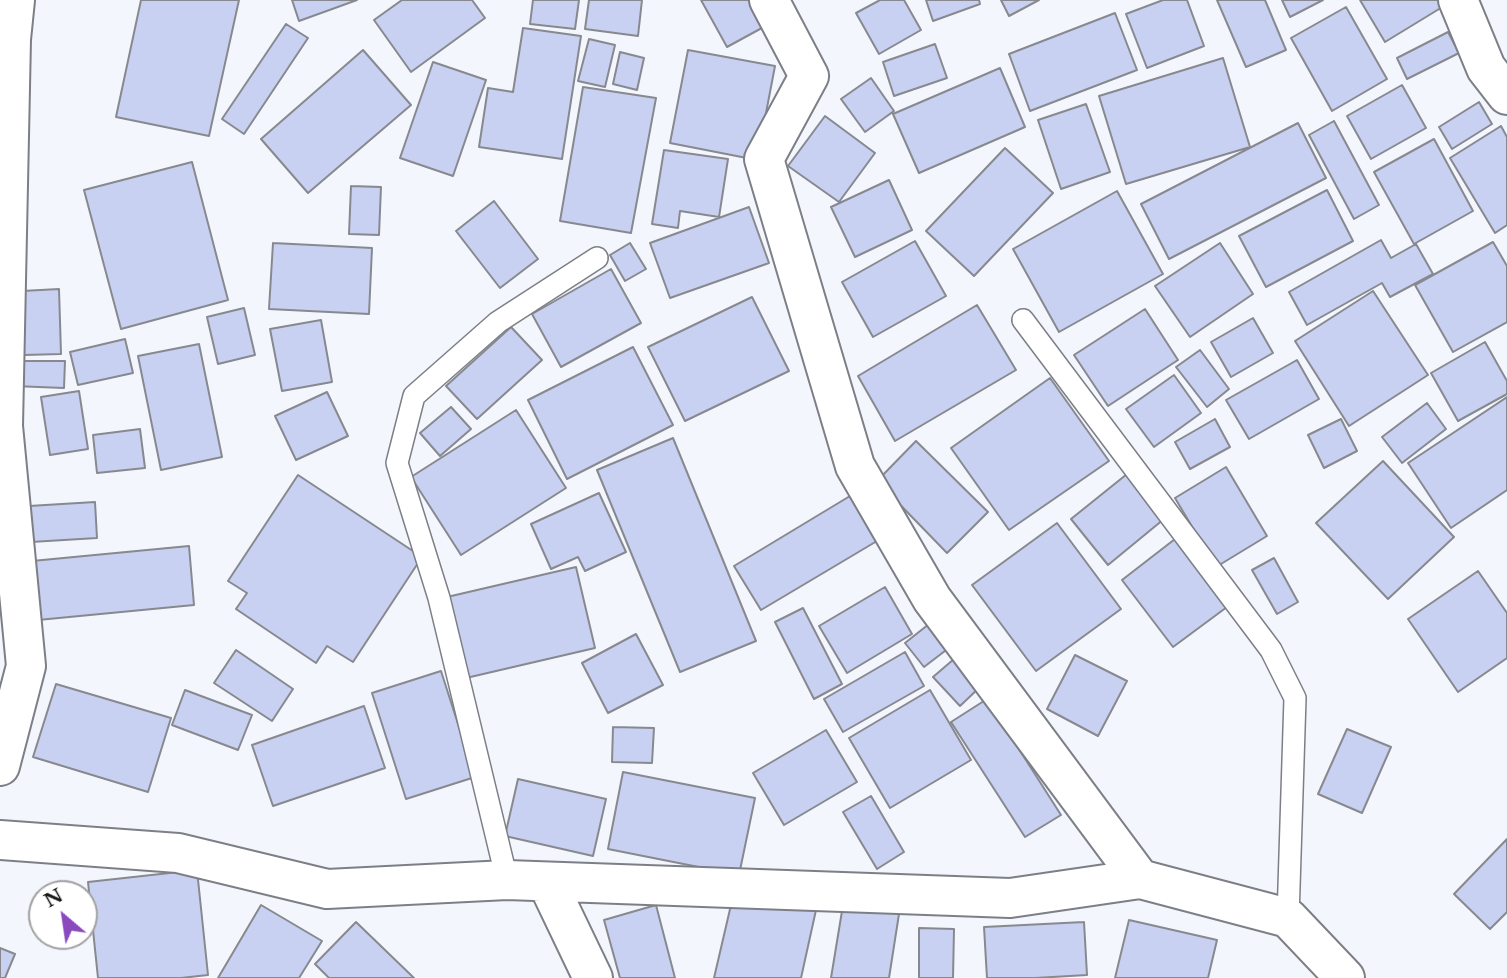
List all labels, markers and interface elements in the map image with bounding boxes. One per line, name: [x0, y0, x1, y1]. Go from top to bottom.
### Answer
north arrow: [28, 880, 98, 950]
text: N: [40, 884, 67, 912]

